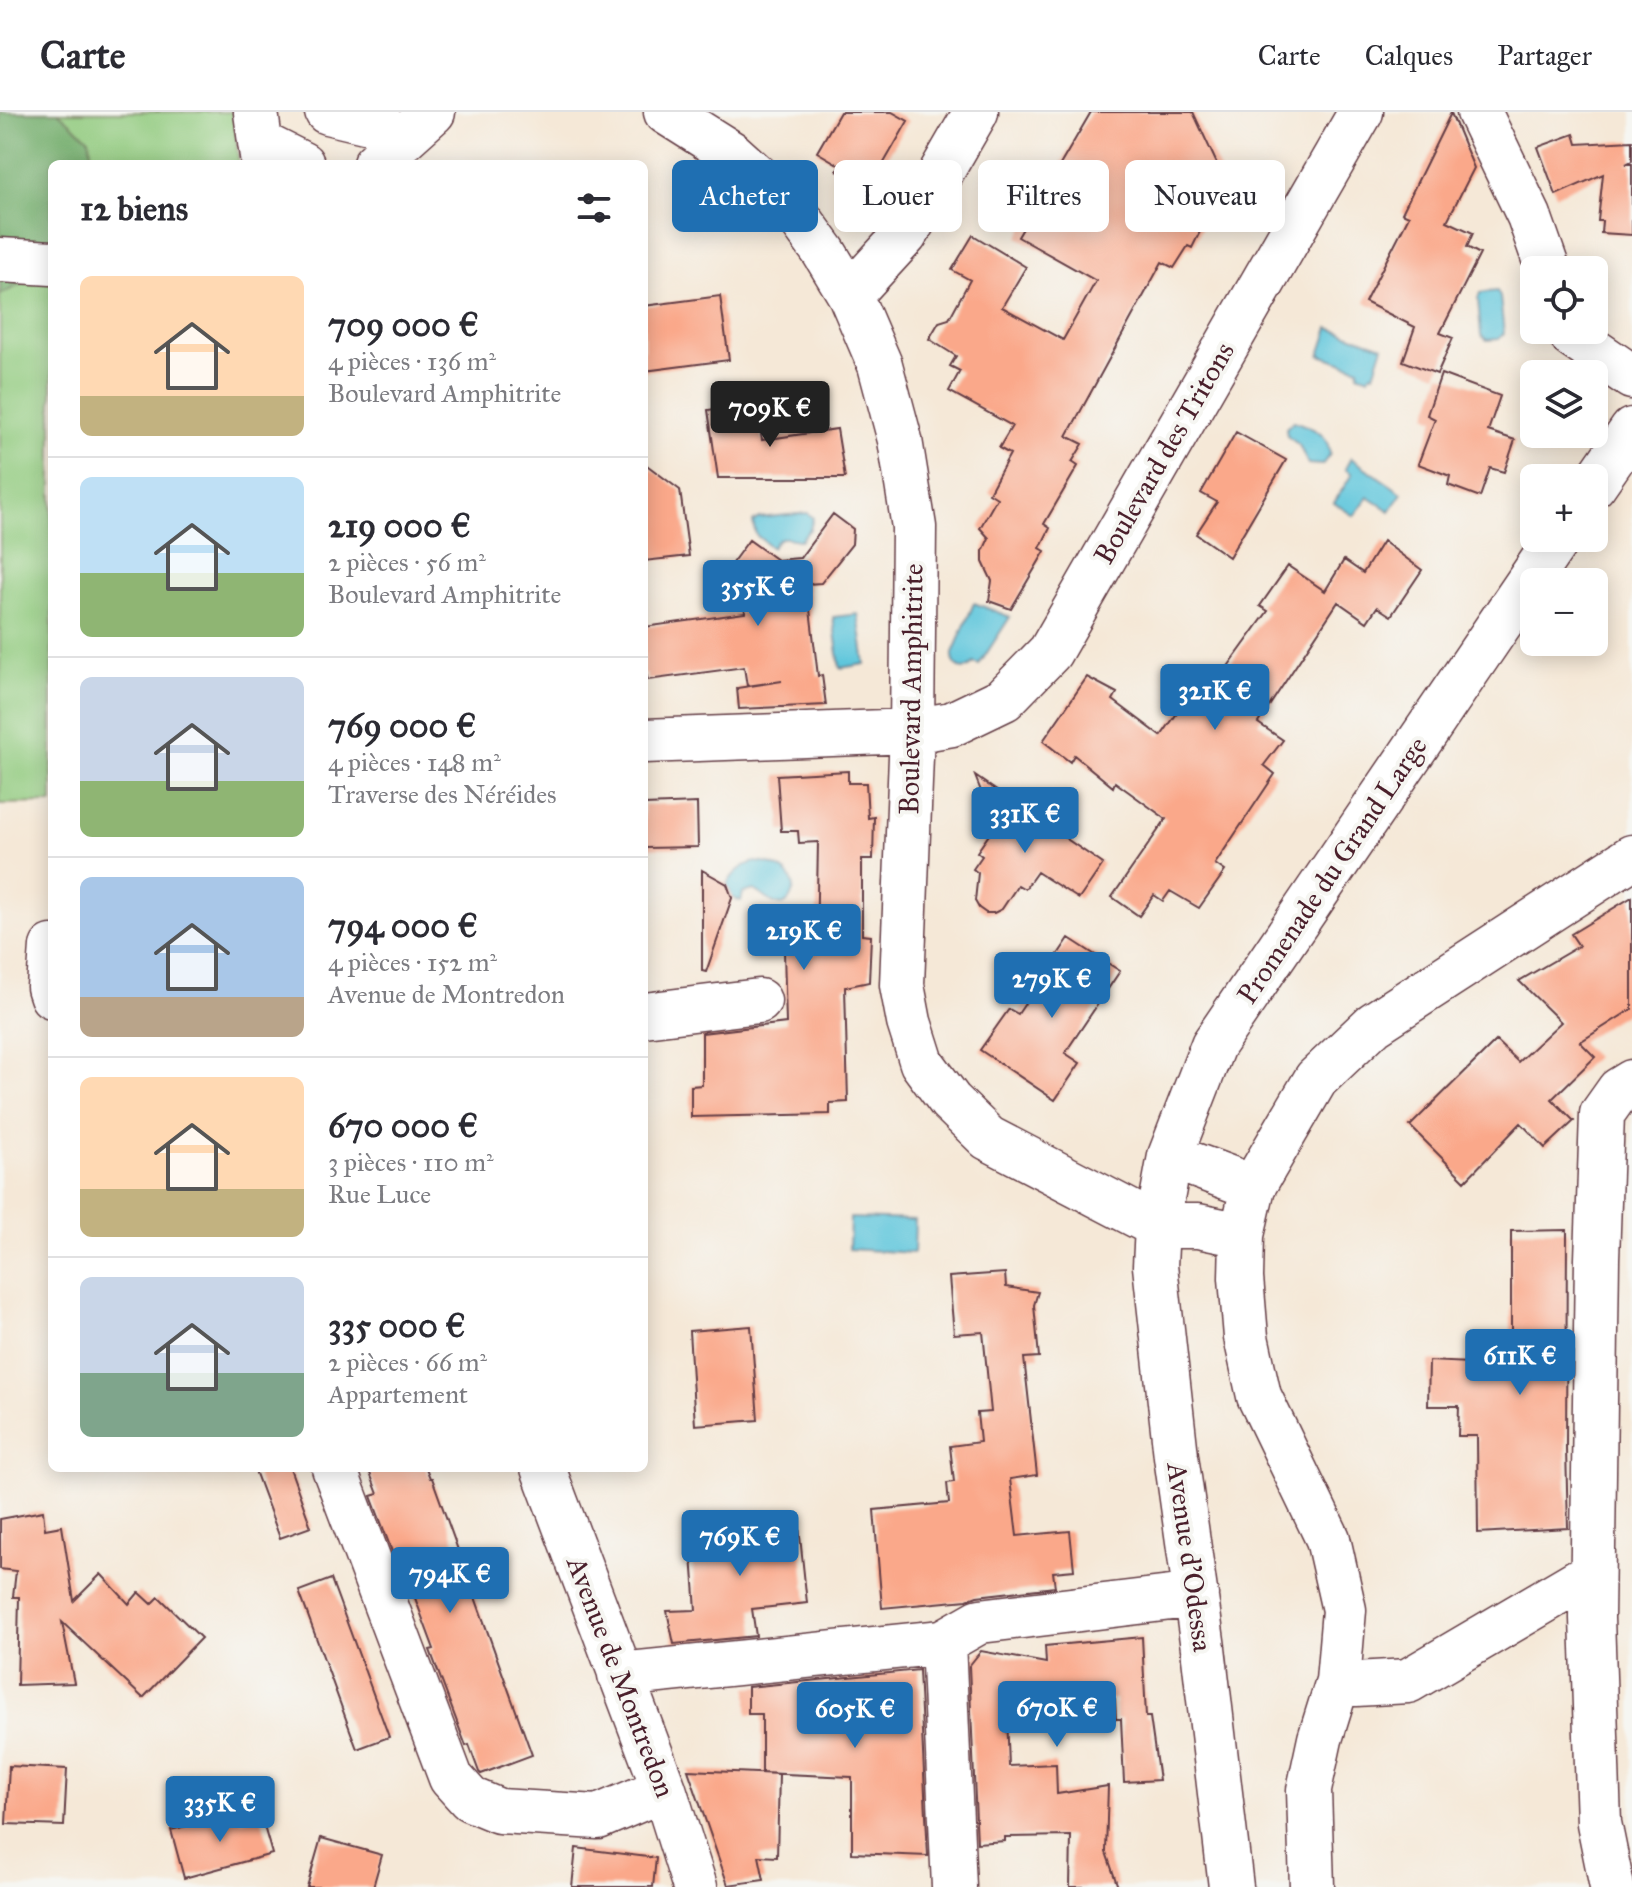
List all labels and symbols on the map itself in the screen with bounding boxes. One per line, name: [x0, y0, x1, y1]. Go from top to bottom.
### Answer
street label: Boulevard des Tritons: [1086, 336, 1242, 570]
pin: 709K €: [705, 381, 835, 449]
pin: 355K €: [693, 560, 823, 628]
street label: Boulevard Amphitrite: [891, 563, 931, 815]
pin: 321K €: [1150, 664, 1280, 732]
street label: Promenade du Grand Large: [1229, 730, 1435, 1010]
pin: 331K €: [960, 787, 1090, 855]
pin: 219K €: [739, 904, 869, 972]
pin: 279K €: [987, 952, 1117, 1020]
pin: 611K €: [1455, 1329, 1585, 1397]
street label: Avenue d'Odessa: [1159, 1459, 1221, 1654]
pin: 769K €: [675, 1510, 805, 1578]
pin: 794K €: [385, 1547, 515, 1615]
street label: Avenue de Montredon: [559, 1551, 683, 1802]
pin: 670K €: [992, 1681, 1122, 1749]
pin: 605K €: [790, 1682, 920, 1750]
pin: 335K €: [155, 1776, 285, 1844]

